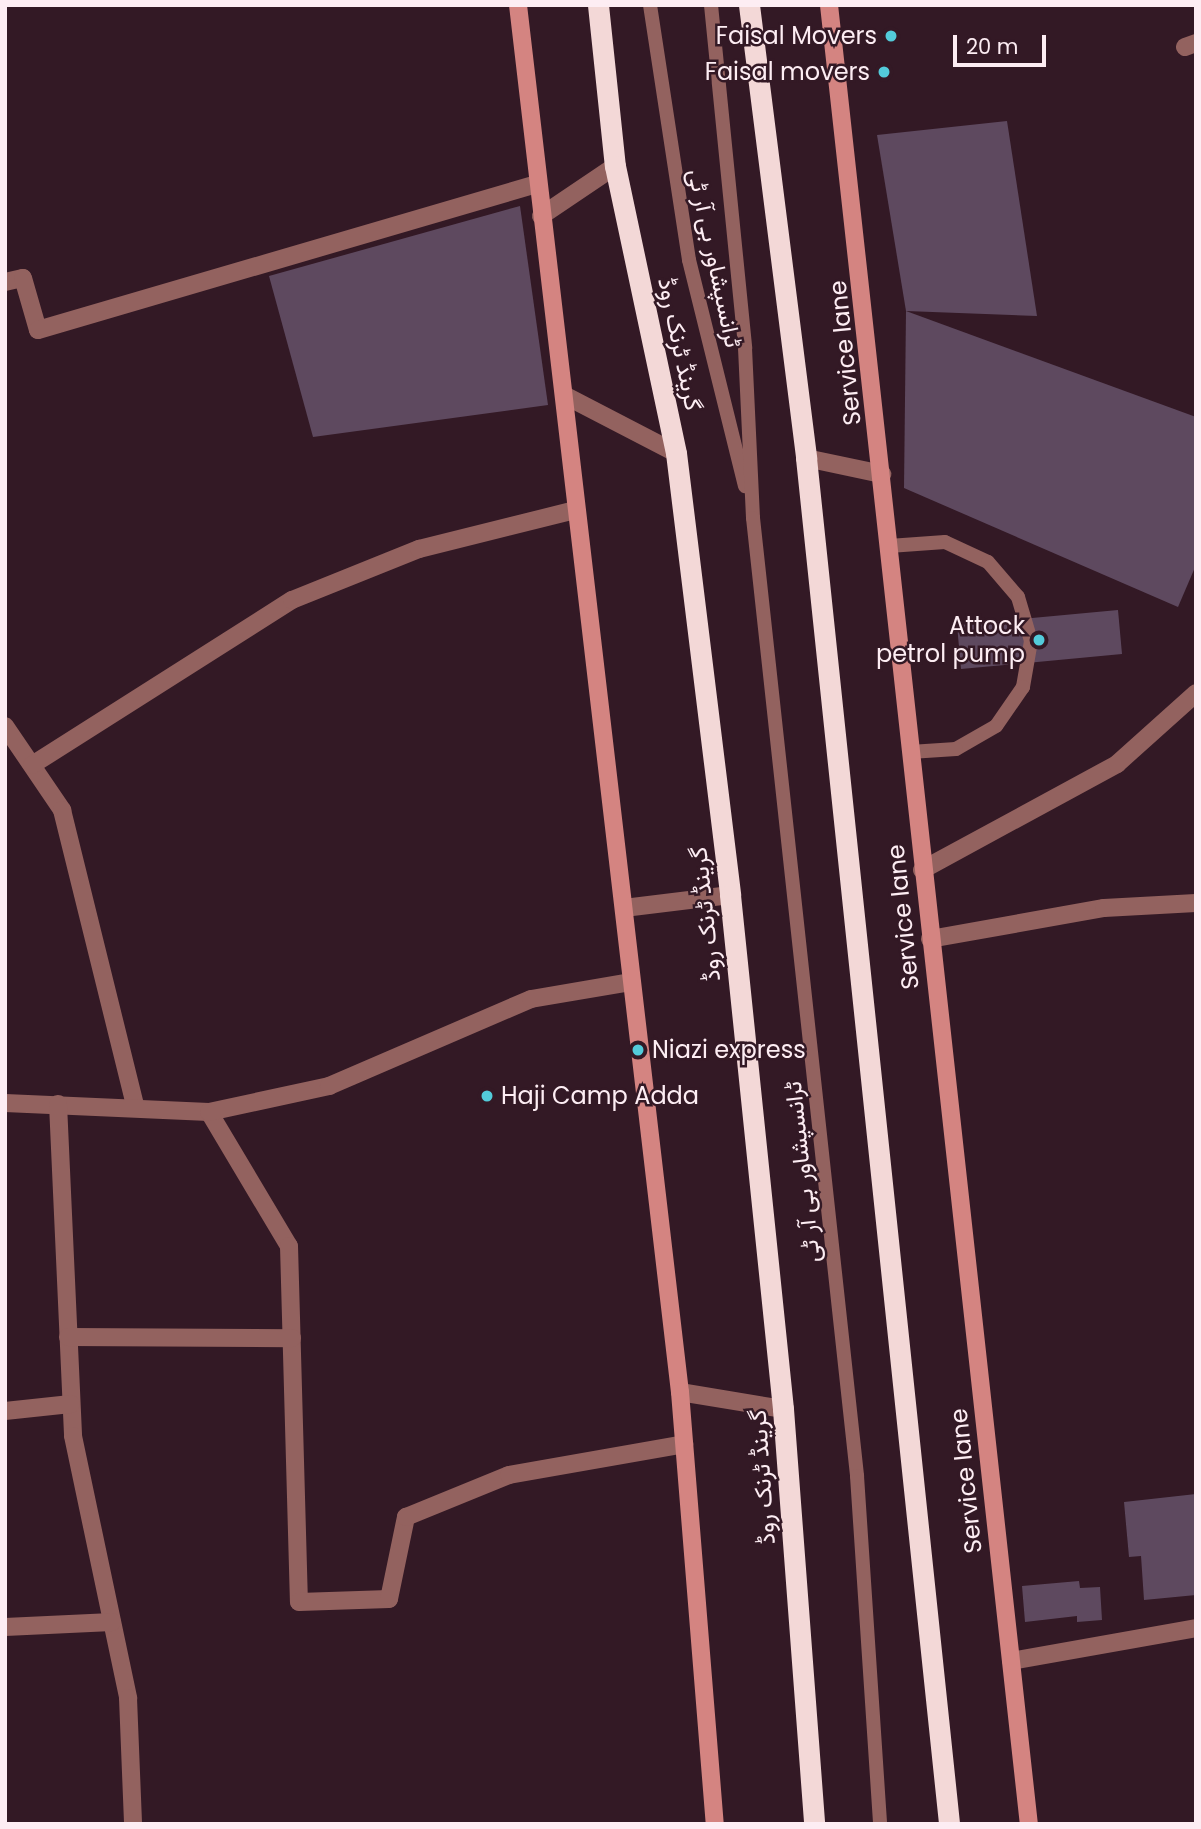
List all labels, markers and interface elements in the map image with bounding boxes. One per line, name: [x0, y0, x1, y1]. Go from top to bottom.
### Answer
scale bar: [956, 21, 1049, 65]
place label: Faisal Movers: [716, 22, 877, 50]
marker: Faisal Movers: [883, 28, 899, 44]
text: 20 m: [966, 32, 1019, 61]
place label: Faisal movers: [705, 58, 870, 86]
marker: Faisal movers: [876, 64, 892, 80]
street label: ٹرانسپشاور بی آر ٹی: [682, 166, 748, 350]
street label: گرینڈ ٹرنک روڈ: [652, 275, 708, 413]
street label: Service lane: [823, 279, 867, 427]
place label: Attock petrol pump: [876, 612, 1025, 668]
marker: Attock petrol pump: [1031, 632, 1047, 648]
street label: Service lane: [881, 843, 925, 991]
street label: گرینڈ ٹرنک روڈ: [684, 845, 726, 983]
place label: Niazi express: [652, 1036, 806, 1064]
marker: Niazi express: [630, 1042, 646, 1058]
street label: ٹرانسپشاور بی آر ٹی: [778, 1080, 826, 1264]
place label: Haji Camp Adda: [501, 1082, 699, 1110]
marker: Haji Camp Adda: [479, 1088, 495, 1104]
street label: Service lane: [944, 1407, 988, 1555]
street label: گرینڈ ٹرنک روڈ: [743, 1409, 781, 1545]

